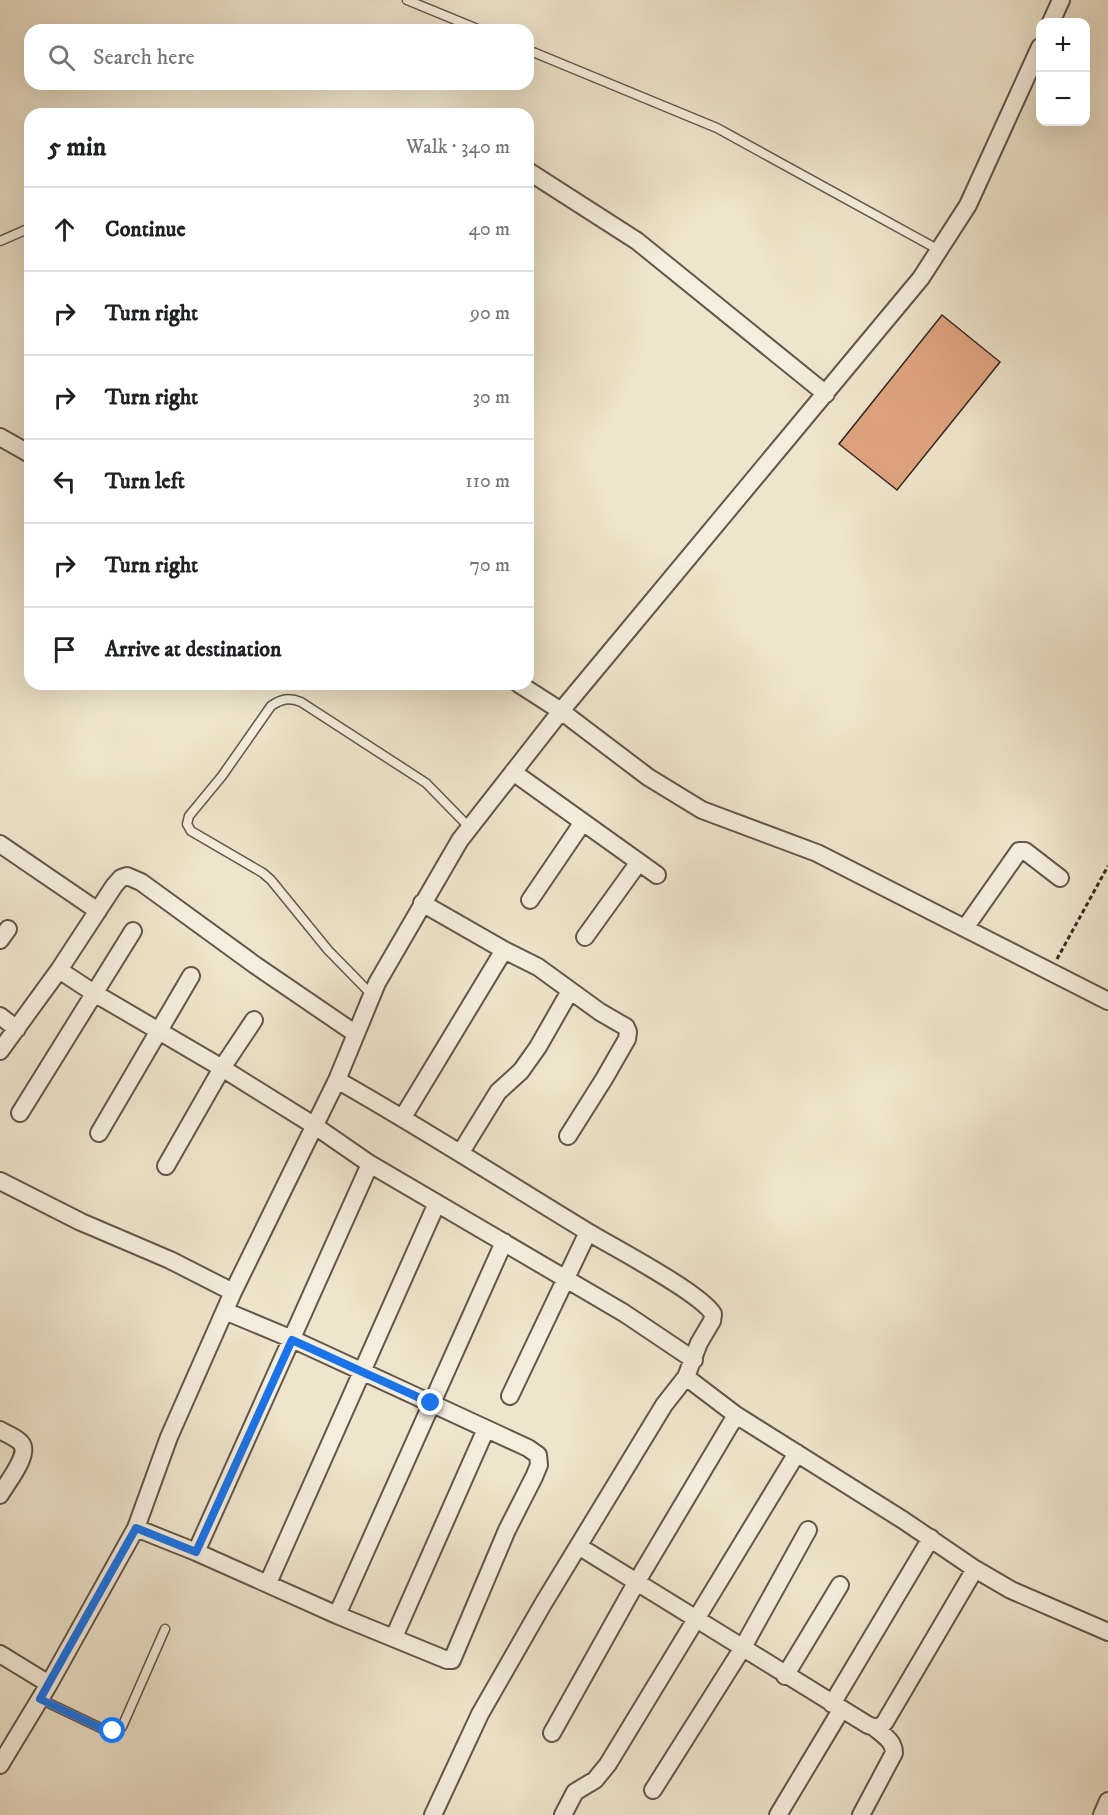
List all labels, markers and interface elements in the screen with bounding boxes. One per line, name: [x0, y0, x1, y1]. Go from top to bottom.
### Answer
map controls: [1036, 18, 1090, 126]
button: +: [1036, 18, 1090, 72]
search box: [24, 24, 534, 90]
icon: search: [45, 41, 78, 74]
text: Search here: [93, 44, 195, 71]
button: −: [1036, 72, 1090, 126]
text: 5 min: [48, 131, 106, 164]
text: Walk · 340 m: [406, 135, 510, 160]
icon: ahead: [48, 213, 81, 246]
text: Continue: [105, 216, 186, 243]
text: 40 m: [468, 217, 510, 242]
icon: right: [48, 297, 81, 330]
text: Turn right: [105, 300, 198, 327]
text: 90 m: [470, 301, 510, 326]
icon: right: [48, 381, 81, 414]
text: Turn right: [105, 384, 198, 411]
text: 30 m: [472, 385, 510, 410]
icon: left: [48, 465, 81, 498]
text: Turn left: [105, 468, 185, 495]
text: 110 m: [465, 469, 510, 494]
icon: right: [48, 549, 81, 582]
text: Turn right: [105, 552, 198, 579]
text: 70 m: [469, 553, 510, 578]
icon: arrive: [48, 633, 81, 666]
text: Arrive at destination: [105, 636, 282, 663]
route end: [417, 1389, 443, 1415]
route start: [99, 1717, 125, 1743]

